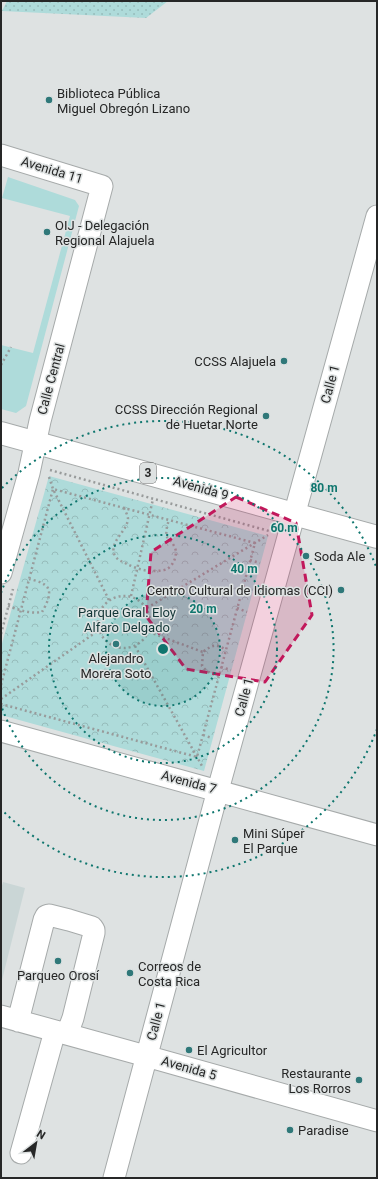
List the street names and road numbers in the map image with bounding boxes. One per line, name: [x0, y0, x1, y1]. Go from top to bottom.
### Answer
street label: Avenida 11: [19, 153, 85, 187]
street label: Calle Central: [34, 342, 68, 416]
street label: Calle 1: [318, 363, 342, 405]
road number: 3: [140, 463, 156, 483]
street label: Avenida 9: [172, 473, 230, 503]
street label: Calle 1: [232, 676, 256, 718]
street label: Avenida 7: [160, 767, 218, 797]
street label: Calle 1: [144, 1000, 168, 1042]
street label: Avenida 5: [160, 1053, 218, 1083]

